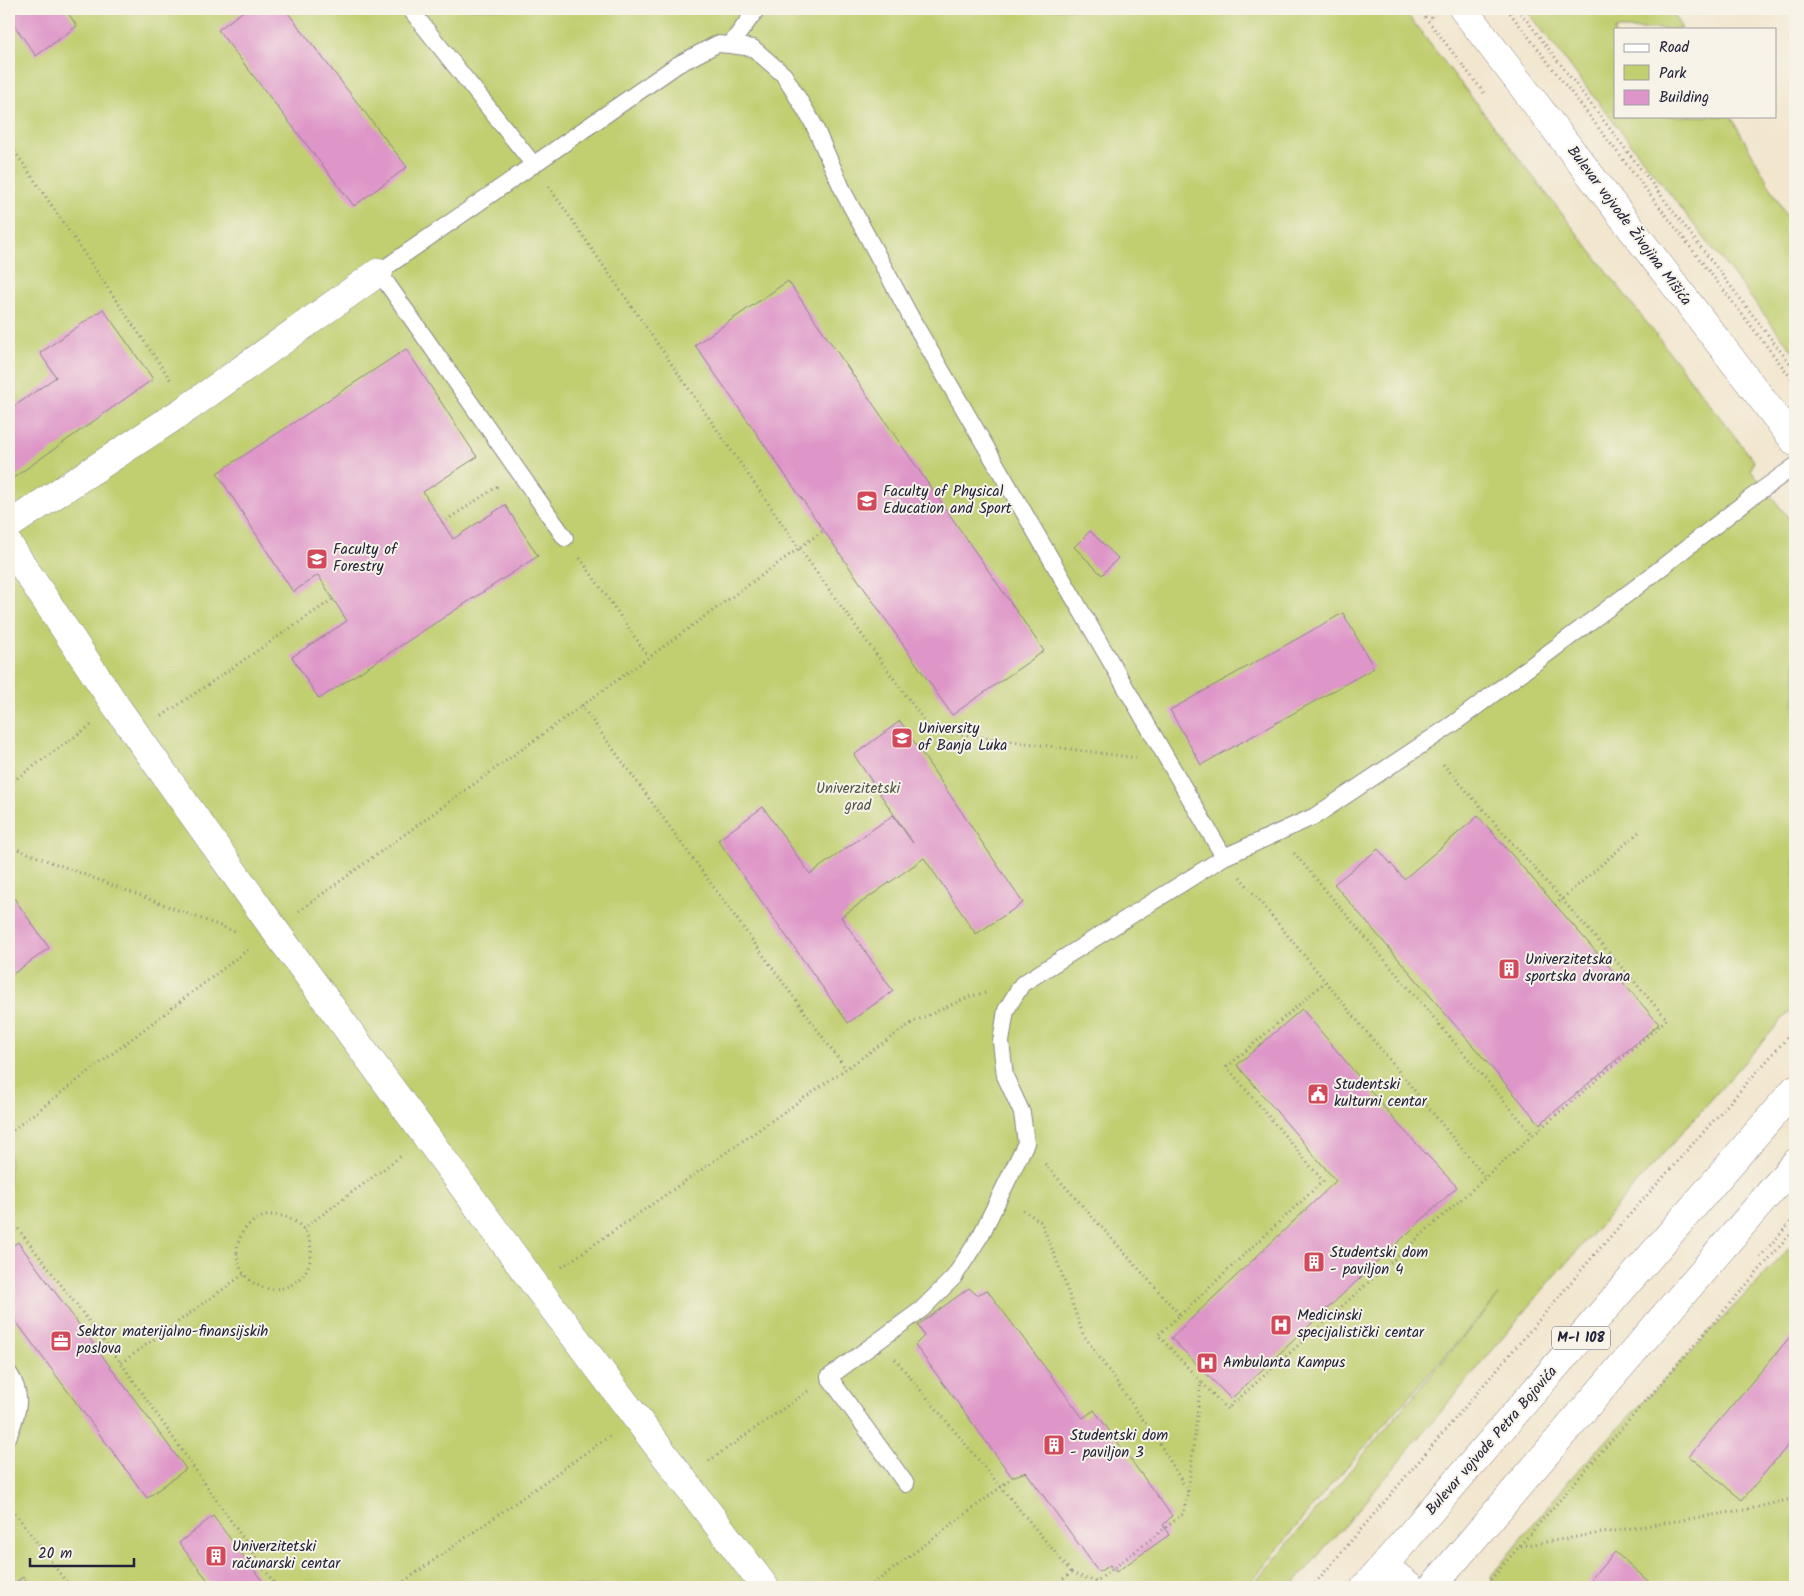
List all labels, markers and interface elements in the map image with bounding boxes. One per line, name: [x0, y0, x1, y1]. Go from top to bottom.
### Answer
legend: [1614, 28, 1776, 118]
text: Road: [1659, 36, 1690, 60]
text: Park: [1659, 62, 1687, 86]
text: Building: [1659, 86, 1709, 110]
street label: Bulevar vojvode Živojina Mišića: [1561, 141, 1697, 311]
place label: Faculty of Physical Education and Sport: [883, 480, 1012, 521]
school or university icon: Faculty of Physical Education and Sport: [855, 489, 879, 513]
place label: Faculty of Forestry: [333, 538, 398, 579]
school or university icon: Faculty of Forestry: [305, 547, 329, 571]
place label: University of Banja Luka: [918, 717, 1007, 758]
school or university icon: University of Banja Luka: [890, 726, 914, 750]
park label: Univerzitetski grad: [816, 777, 901, 818]
place label: Univerzitetska sportska dvorana: [1525, 948, 1630, 989]
building icon: Univerzitetska sportska dvorana: [1497, 957, 1521, 981]
place label: Studentski kulturni centar: [1334, 1073, 1428, 1114]
public building icon: Studentski kulturni centar: [1306, 1082, 1330, 1106]
place label: Studentski dom - paviljon 4: [1330, 1241, 1428, 1282]
building icon: Studentski dom - paviljon 4: [1302, 1250, 1326, 1274]
place label: Medicinski specijalistički centar: [1297, 1304, 1425, 1345]
hospital icon: Medicinski specijalistički centar: [1269, 1313, 1293, 1337]
place label: Sektor materijalno-finansijskih poslova: [76, 1320, 268, 1361]
road number: M-I 108: [1552, 1326, 1610, 1350]
office icon: Sektor materijalno-finansijskih poslova: [49, 1329, 73, 1353]
hospital icon: Ambulanta Kampus: [1195, 1351, 1219, 1375]
place label: Ambulanta Kampus: [1223, 1351, 1346, 1375]
street label: Bulevar vojvode Petra Bojovića: [1420, 1361, 1564, 1521]
place label: Studentski dom - paviljon 3: [1070, 1424, 1168, 1465]
building icon: Studentski dom - paviljon 3: [1042, 1433, 1066, 1457]
place label: Univerzitetski računarski centar: [232, 1535, 341, 1576]
scale bar: [30, 1536, 134, 1568]
text: 20 m: [38, 1542, 72, 1566]
building icon: Univerzitetski računarski centar: [204, 1544, 228, 1568]

